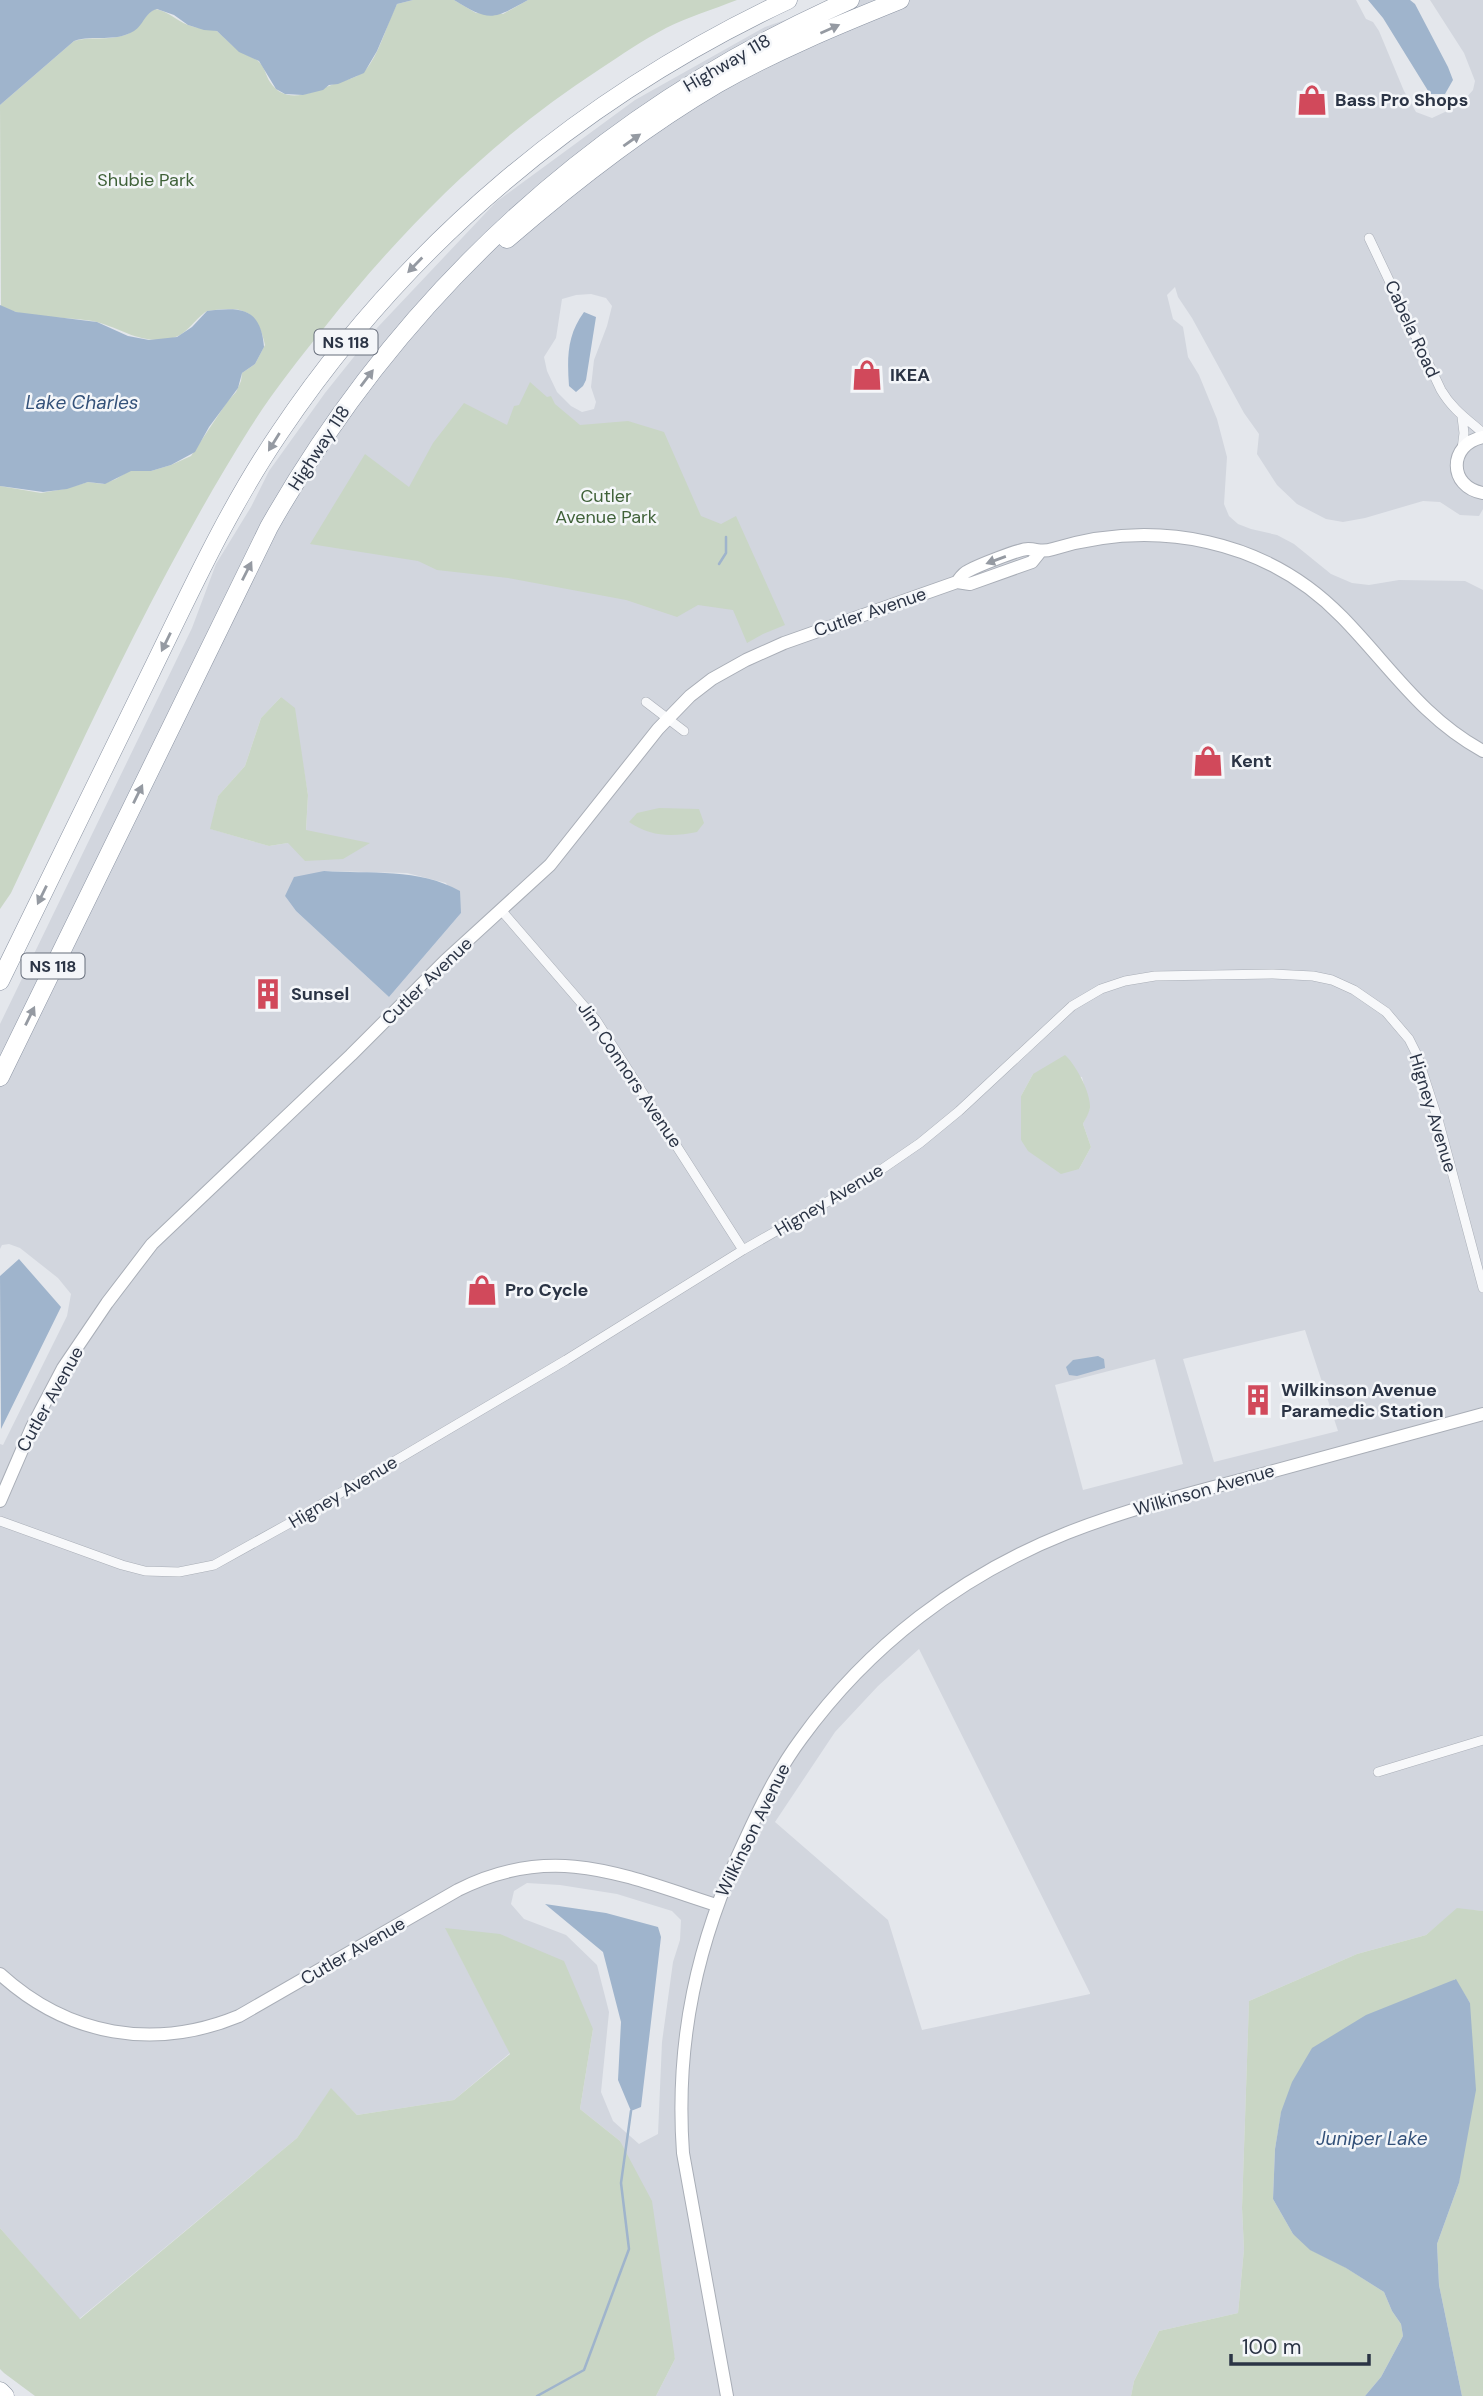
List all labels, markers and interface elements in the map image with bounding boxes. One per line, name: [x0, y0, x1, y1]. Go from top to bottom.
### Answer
one-way arrow: [820, 23, 840, 35]
street label: Highway 118: [679, 28, 775, 98]
shop icon: Bass Pro Shops: [1295, 83, 1329, 117]
place label: Bass Pro Shops: [1335, 88, 1468, 112]
one-way arrow: [623, 133, 641, 147]
park label: Shubie Park: [97, 168, 195, 192]
one-way arrow: [407, 256, 424, 273]
street label: Cabela Road: [1379, 276, 1445, 382]
road number: NS 118: [314, 330, 378, 354]
shop icon: IKEA: [850, 358, 884, 392]
place label: IKEA: [890, 363, 930, 387]
one-way arrow: [359, 369, 373, 387]
water label: Lake Charles: [26, 390, 138, 415]
street label: Highway 118: [283, 401, 355, 495]
one-way arrow: [267, 432, 280, 452]
park label: Cutler Avenue Park: [555, 484, 657, 529]
one-way arrow: [986, 555, 1007, 566]
one-way arrow: [241, 561, 253, 581]
street label: Cutler Avenue: [811, 582, 929, 642]
one-way arrow: [160, 632, 171, 652]
shop icon: Kent: [1191, 744, 1225, 778]
place label: Kent: [1231, 749, 1272, 773]
one-way arrow: [132, 784, 143, 804]
one-way arrow: [36, 885, 47, 905]
street label: Cutler Avenue: [377, 932, 477, 1030]
road number: NS 118: [22, 954, 84, 978]
building icon: Sunsel: [251, 977, 285, 1011]
place label: Sunsel: [291, 982, 349, 1006]
street label: Jim Connors Avenue: [572, 998, 688, 1152]
one-way arrow: [24, 1006, 35, 1026]
street label: Higney Avenue: [1404, 1051, 1462, 1175]
street label: Higney Avenue: [770, 1158, 888, 1242]
shop icon: Pro Cycle: [465, 1273, 499, 1307]
place label: Pro Cycle: [505, 1278, 589, 1302]
street label: Cutler Avenue: [11, 1342, 89, 1456]
place label: Wilkinson Avenue Paramedic Station: [1281, 1378, 1444, 1423]
building icon: Wilkinson Avenue Paramedic Station: [1241, 1383, 1275, 1417]
street label: Higney Avenue: [284, 1450, 402, 1534]
street label: Wilkinson Avenue: [1131, 1458, 1277, 1522]
street label: Wilkinson Avenue: [710, 1759, 796, 1901]
street label: Cutler Avenue: [296, 1911, 410, 1991]
water label: Juniper Lake: [1316, 2126, 1428, 2151]
scale bar: [1231, 2322, 1369, 2366]
text: 100 m: [1242, 2333, 1302, 2361]

